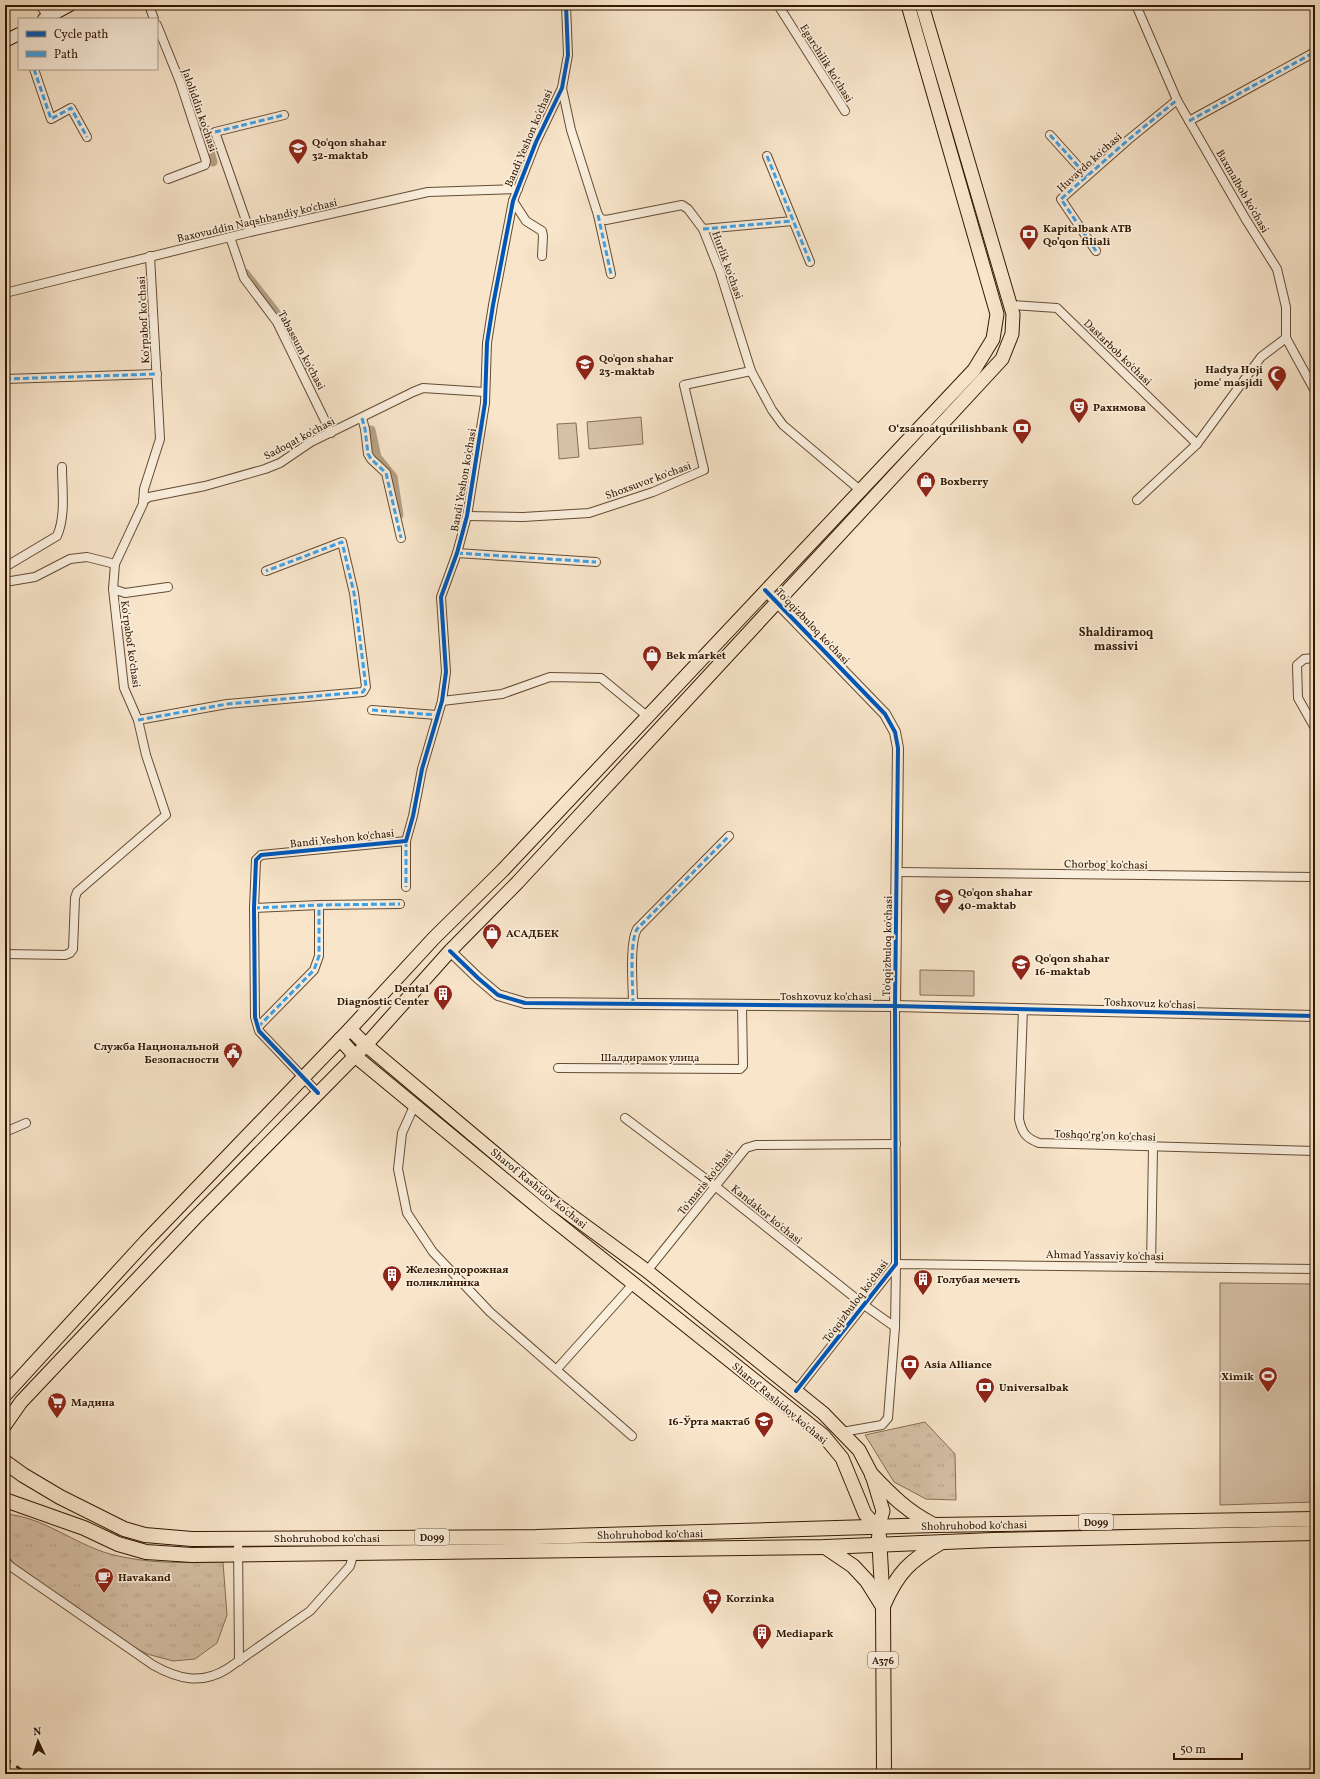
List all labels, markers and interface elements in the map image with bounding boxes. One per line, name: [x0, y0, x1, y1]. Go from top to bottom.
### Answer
legend: [18, 18, 158, 70]
street label: Egarchilik koʻchasi: [796, 22, 856, 106]
text: Cycle path: [54, 27, 109, 43]
text: Path: [54, 47, 78, 63]
street label: Jaloliddin ko'chasi: [177, 67, 220, 154]
street label: Bandi Yeshon ko'chasi: [502, 87, 557, 190]
street label: Huvaydo ko'chasi: [1054, 130, 1126, 196]
place label: Qo'qon shahar 32-maktab: [312, 136, 387, 164]
school or university icon: Qo'qon shahar 32-maktab: [287, 137, 309, 165]
street label: Baxmalbob ko'chasi: [1212, 147, 1272, 236]
street label: Baxovuddin Naqshbandiy ko'chasi: [176, 196, 339, 247]
place label: Kapitalbank ATB Qo’qon filiali: [1043, 222, 1132, 250]
bank icon: Kapitalbank ATB Qo’qon filiali: [1018, 223, 1040, 251]
street label: Hurlik ko'chasi: [707, 229, 746, 302]
street label: Ko'rpabof koʻchasi: [135, 276, 154, 364]
street label: Tabassum ko'chasi: [273, 308, 328, 393]
street label: Dastarbob ko'chasi: [1079, 317, 1154, 390]
place label: Qo'qon shahar 23-maktab: [599, 352, 674, 380]
school or university icon: Qo'qon shahar 23-maktab: [574, 353, 596, 381]
place label: Hadya Hoji jome' masjidi: [1194, 363, 1263, 391]
mosque icon: Hadya Hoji jome' masjidi: [1266, 364, 1288, 392]
theatre icon: Рахимова: [1068, 396, 1090, 424]
place label: Рахимова: [1093, 401, 1146, 416]
street label: Sadoqat ko'chasi: [261, 414, 338, 464]
bank icon: Oʻzsanoatqurilishbank: [1011, 417, 1033, 445]
place label: Oʻzsanoatqurilishbank: [888, 422, 1008, 437]
street label: Bandi Yeshon ko'chasi: [448, 427, 481, 533]
street label: Shoxsuvor ko'chasi: [603, 459, 694, 504]
shop icon: Boxberry: [915, 470, 937, 498]
place label: Boxberry: [940, 475, 989, 490]
street label: To'qqizbuloq ko'chasi: [772, 586, 852, 668]
street label: Ko'rpabof koʻchasi: [116, 600, 143, 689]
district label: Shaldiramoq massivi: [1079, 625, 1154, 655]
shop icon: Bek market: [641, 644, 663, 672]
place label: Bek market: [666, 649, 726, 664]
street label: Bandi Yeshon ko'chasi: [289, 827, 395, 852]
street label: Chorbog' ko'chasi: [1064, 857, 1148, 874]
place label: Qo'qon shahar 40-maktab: [958, 886, 1033, 914]
school or university icon: Qo'qon shahar 40-maktab: [933, 887, 955, 915]
street label: To'qqizbuloq ko'chasi: [880, 896, 897, 996]
shop icon: АСАДБЕК: [481, 922, 503, 950]
place label: АСАДБЕК: [506, 927, 559, 942]
place label: Qo'qon shahar 16-maktab: [1035, 952, 1110, 980]
school or university icon: Qo'qon shahar 16-maktab: [1010, 953, 1032, 981]
place label: Dental Diagnostic Center: [337, 982, 430, 1010]
building icon: Dental Diagnostic Center: [432, 983, 454, 1011]
street label: Toshxovuz koʻchasi: [780, 990, 872, 1005]
street label: Toshxovuz koʻchasi: [1104, 995, 1196, 1014]
place label: Служба Национальной Безопасности: [94, 1040, 219, 1068]
public building icon: Служба Национальной Безопасности: [222, 1041, 244, 1069]
street label: Шалдирамок улица: [600, 1051, 700, 1066]
street label: Toshqoʻrgʻon koʻchasi: [1054, 1127, 1156, 1146]
street label: Sharof Rashidov ko'chasi: [487, 1145, 590, 1233]
street label: To'maris ko'chasi: [675, 1147, 737, 1219]
street label: Kandakor ko'chasi: [727, 1182, 805, 1248]
street label: Ahmad Yassaviy ko'chasi: [1046, 1248, 1164, 1265]
street label: To'qqizbuloq ko'chasi: [820, 1257, 892, 1347]
place label: Железнодорожная поликлиника: [406, 1263, 509, 1291]
building icon: Железнодорожная поликлиника: [381, 1264, 403, 1292]
building icon: Голубая мечеть: [912, 1268, 934, 1296]
place label: Голубая мечеть: [937, 1273, 1020, 1288]
bank icon: Asia Alliance: [899, 1353, 921, 1381]
place label: Asia Alliance: [924, 1358, 992, 1373]
street label: Sharof Rashidov ko'chasi: [728, 1360, 830, 1449]
sports icon: Ximik: [1257, 1365, 1279, 1393]
place label: Ximik: [1221, 1370, 1254, 1385]
bank icon: Universalbak: [974, 1376, 996, 1404]
place label: Universalbak: [999, 1381, 1069, 1396]
supermarket icon: Мадина: [46, 1391, 68, 1419]
place label: Мадина: [71, 1396, 115, 1411]
school or university icon: 16-Ўрта мактаб: [753, 1410, 775, 1438]
place label: 16-Ўрта мактаб: [668, 1415, 750, 1430]
road number: D099: [1079, 1514, 1113, 1530]
street label: Shohruhobod koʻchasi: [921, 1518, 1027, 1535]
street label: Shohruhobod koʻchasi: [597, 1527, 703, 1544]
road number: D099: [415, 1529, 449, 1545]
street label: Shohruhobod koʻchasi: [274, 1532, 380, 1547]
cafe icon: Havakand: [93, 1566, 115, 1594]
place label: Havakand: [118, 1571, 171, 1586]
supermarket icon: Korzinka: [701, 1587, 723, 1615]
place label: Korzinka: [726, 1592, 774, 1607]
building icon: Mediapark: [751, 1622, 773, 1650]
place label: Mediapark: [776, 1627, 834, 1642]
road number: A376: [868, 1652, 898, 1668]
north arrow: [18, 1721, 58, 1761]
text: N: [33, 1725, 42, 1740]
scale bar: [1174, 1735, 1242, 1761]
text: 50 m: [1180, 1742, 1206, 1758]

